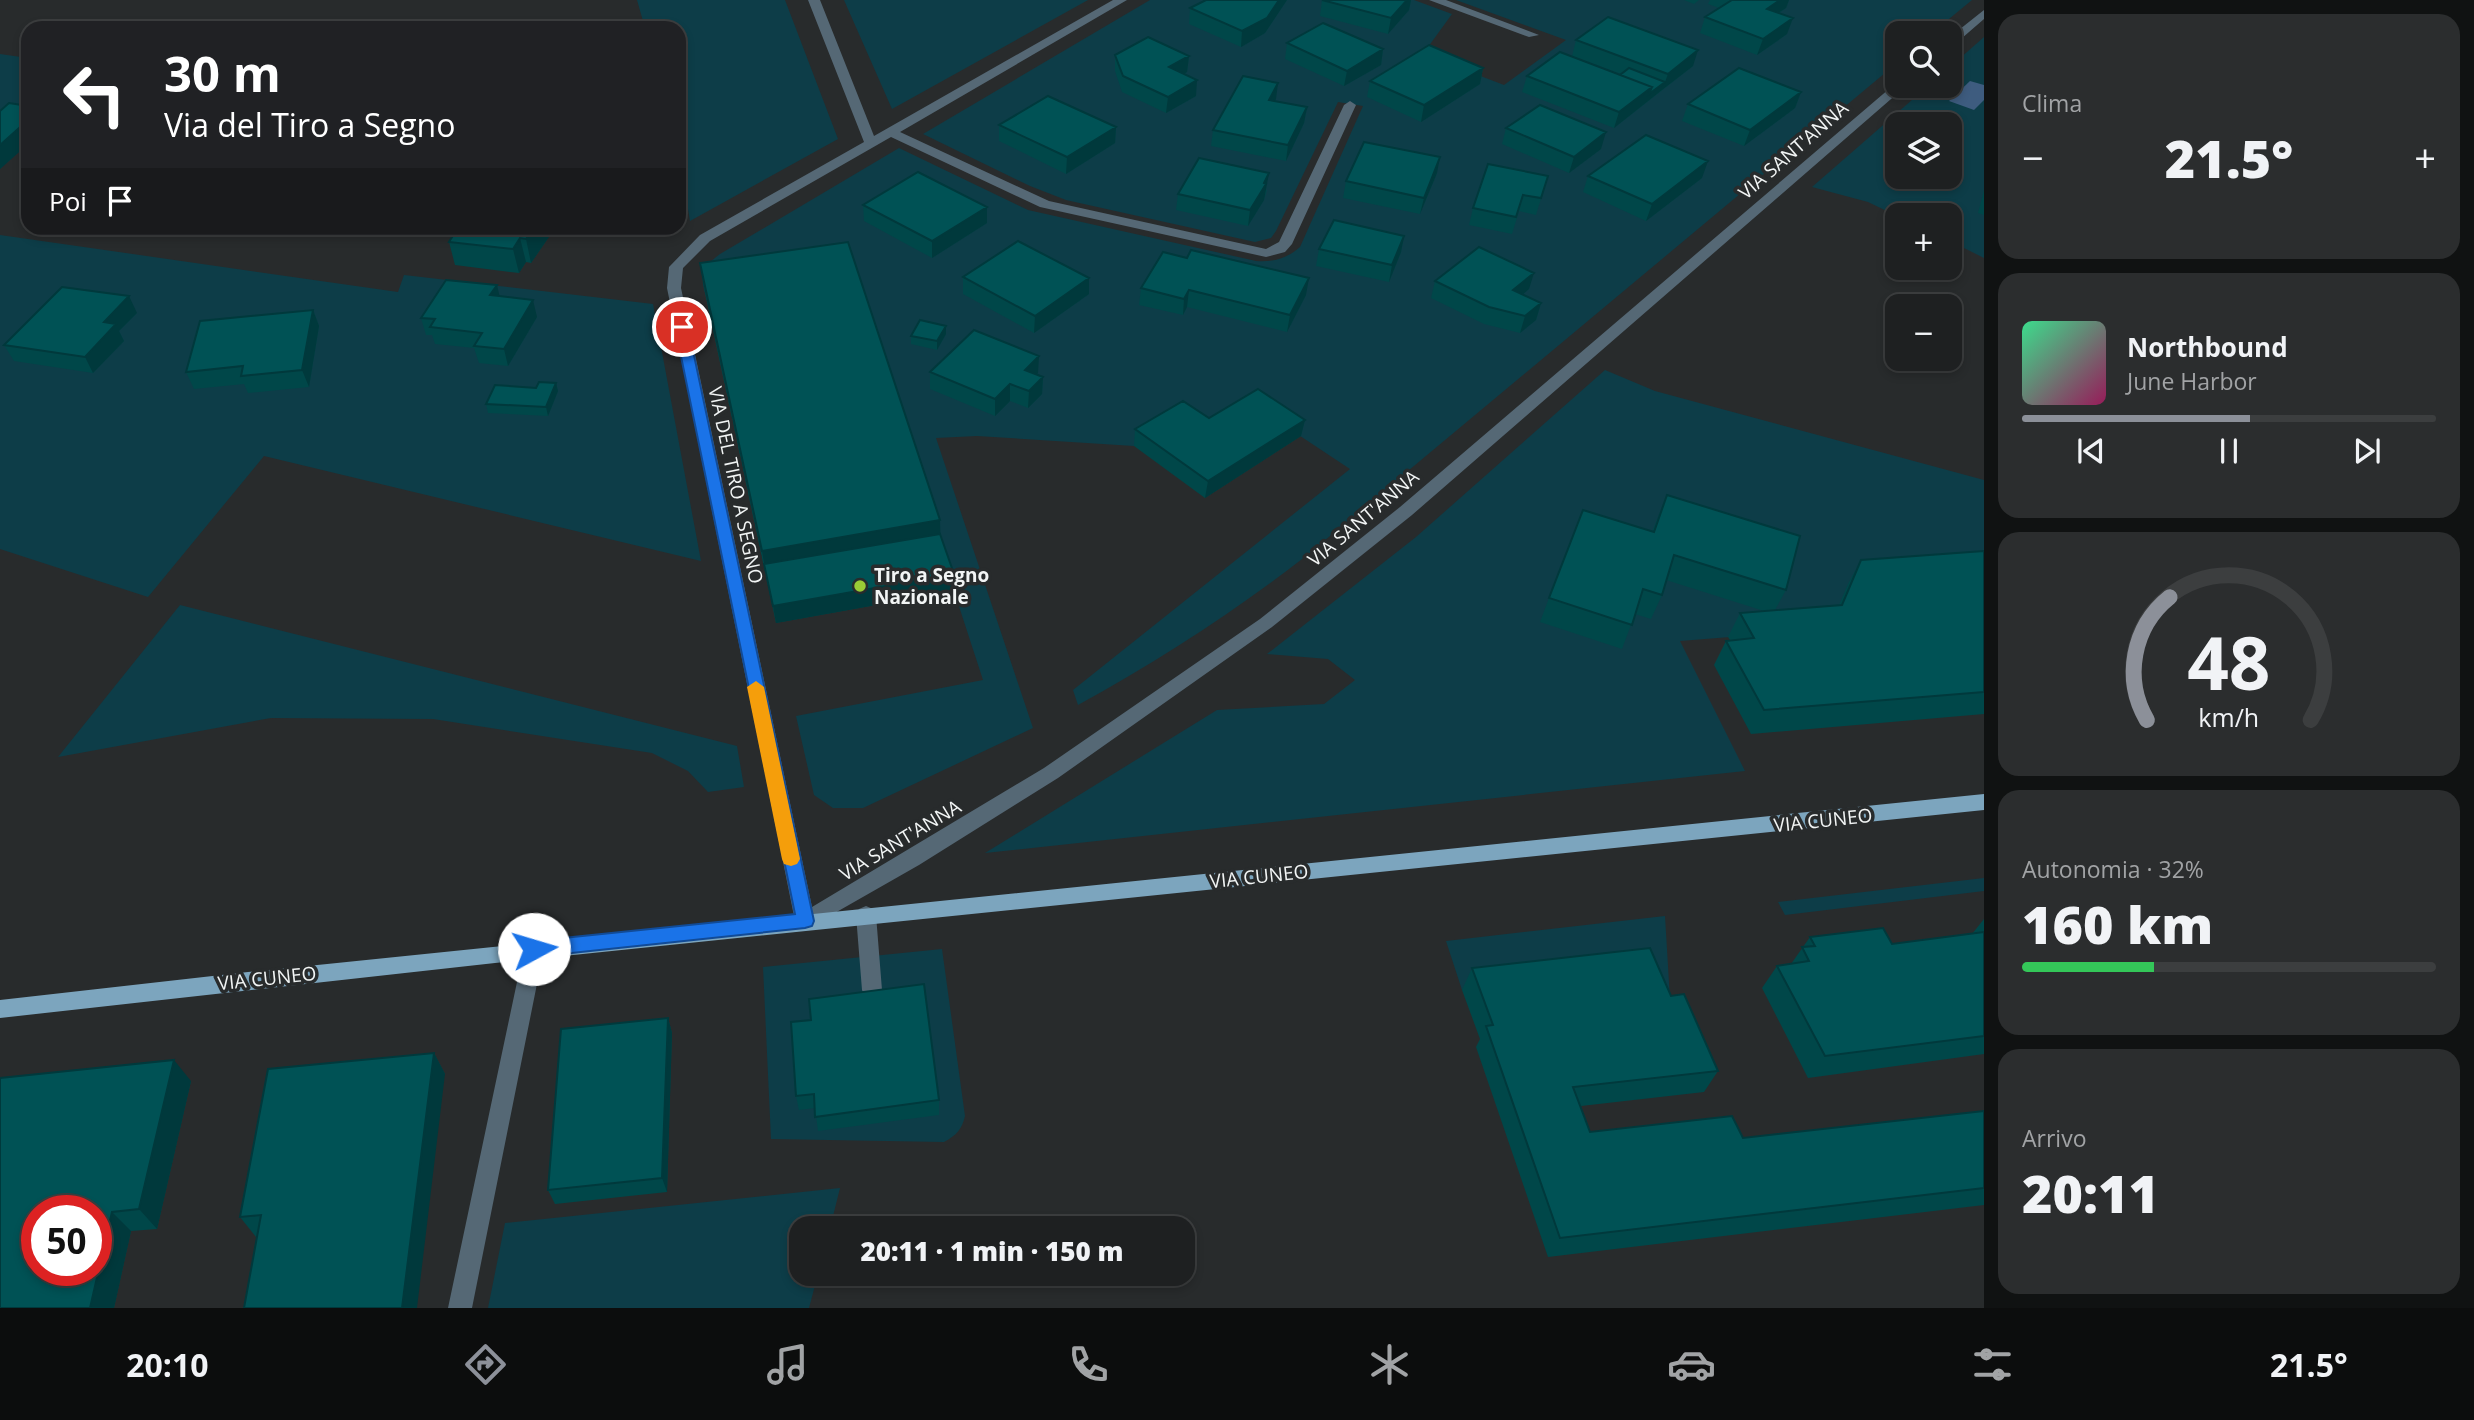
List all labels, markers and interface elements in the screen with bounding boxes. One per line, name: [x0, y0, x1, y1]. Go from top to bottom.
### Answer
map controls: [1885, 21, 1962, 371]
button: search: [1885, 21, 1962, 98]
text: 30 m: [164, 40, 281, 106]
icon: left: [49, 49, 140, 140]
text: Clima: [2022, 87, 2082, 119]
street label: VIA SANT'ANNA: [1733, 95, 1853, 205]
text: Via del Tiro a Segno: [164, 103, 455, 146]
button: layers: [1885, 112, 1962, 189]
text: 21.5°: [2165, 122, 2293, 193]
text: −: [2022, 131, 2044, 183]
text: +: [2414, 131, 2436, 183]
icon: arrive: [101, 182, 139, 220]
text: Poi: [49, 183, 87, 219]
button: +: [1885, 203, 1962, 280]
button: −: [1885, 294, 1962, 371]
pin: [652, 297, 712, 357]
icon: arrive: [663, 308, 701, 346]
text: Northbound: [2127, 329, 2288, 365]
text: June Harbor: [2127, 365, 2257, 397]
street label: VIA DEL TIRO A SEGNO: [702, 384, 770, 586]
icon: previous: [2072, 432, 2110, 470]
icon: pause: [2210, 432, 2248, 470]
icon: next: [2348, 432, 2386, 470]
street label: VIA SANT'ANNA: [1302, 464, 1424, 572]
place label: Tiro a Segno Nazionale: [874, 562, 989, 610]
marker: Tiro a Segno Nazionale: [852, 578, 868, 594]
text: 48: [2187, 612, 2271, 711]
text: km/h: [2199, 700, 2259, 734]
street label: VIA SANT'ANNA: [834, 793, 966, 887]
street label: VIA CUNEO: [1772, 802, 1874, 838]
text: Autonomia · 32%: [2022, 853, 2204, 885]
street label: VIA CUNEO: [1208, 858, 1310, 894]
text: 160 km: [2022, 888, 2213, 959]
position arrow: [497, 912, 571, 986]
street label: VIA CUNEO: [216, 960, 318, 996]
text: Arrivo: [2022, 1122, 2086, 1154]
text: 20:11: [2022, 1157, 2159, 1228]
speed limit sign: 50: [21, 1195, 112, 1286]
text: 20:11 · 1 min · 150 m: [861, 1233, 1123, 1269]
icon: directions: [461, 1340, 510, 1389]
icon: music: [763, 1340, 812, 1389]
icon: phone: [1064, 1340, 1113, 1389]
icon: climate: [1365, 1340, 1414, 1389]
icon: car: [1667, 1340, 1716, 1389]
icon: filters: [1968, 1340, 2017, 1389]
text: 20:10: [126, 1343, 209, 1386]
text: 21.5°: [2270, 1343, 2348, 1386]

